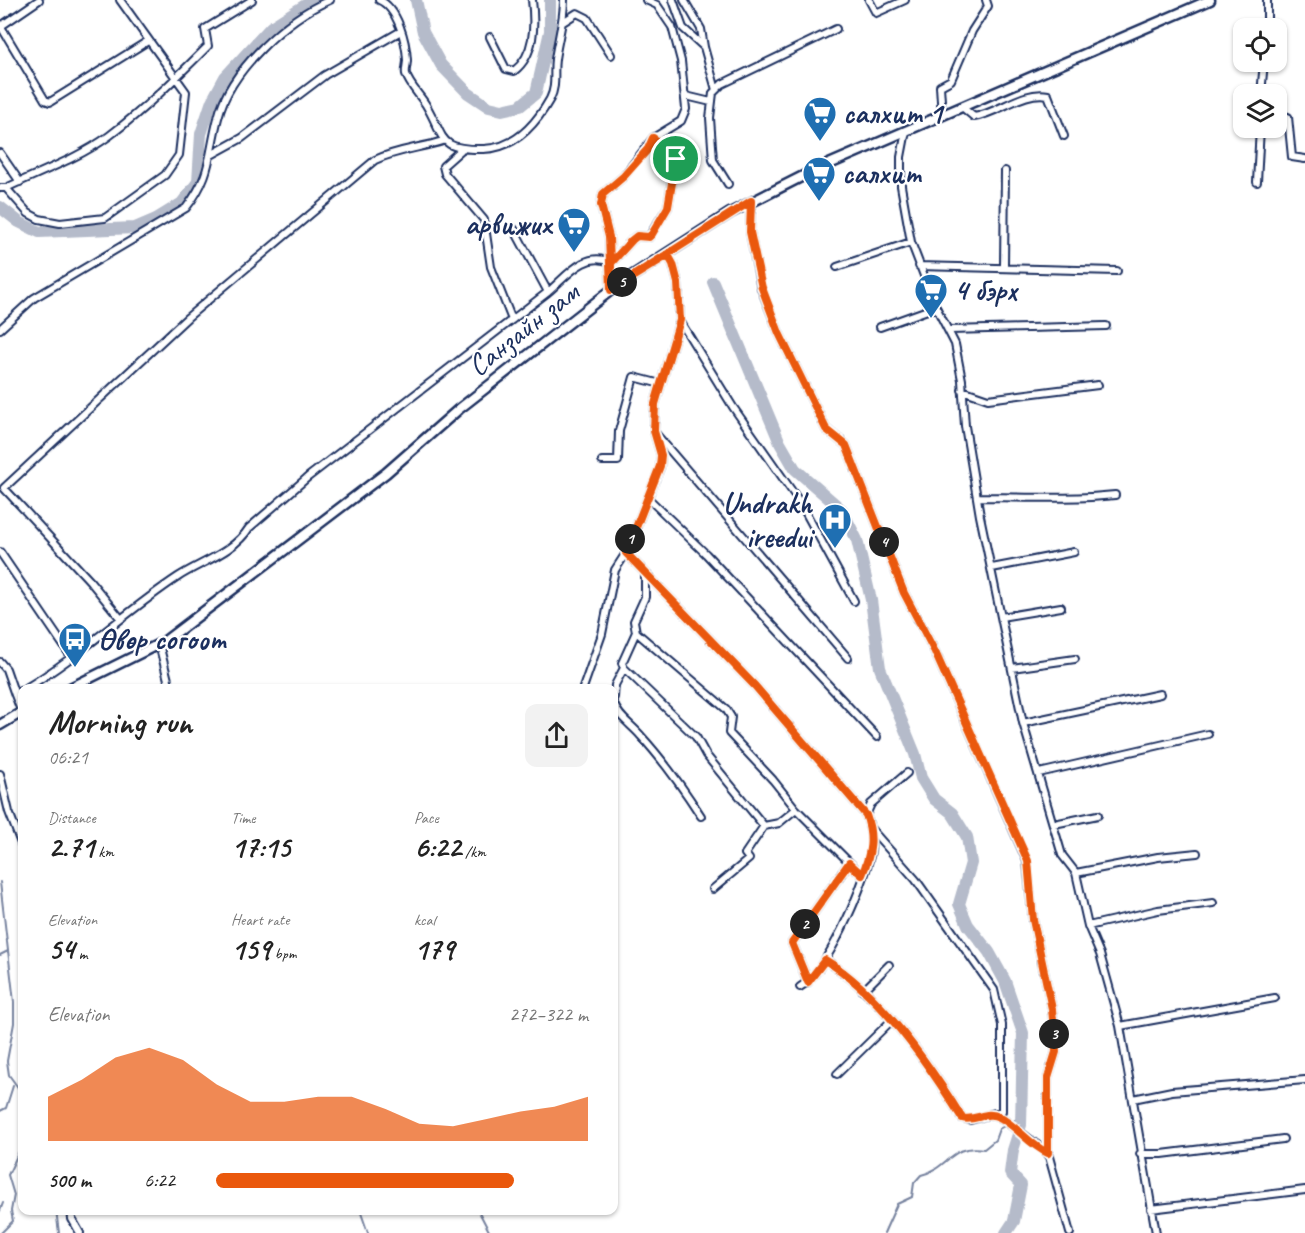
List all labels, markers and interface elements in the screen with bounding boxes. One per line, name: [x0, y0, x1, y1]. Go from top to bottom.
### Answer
map controls: [1233, 18, 1287, 138]
button: locate: [1233, 18, 1287, 72]
button: layers: [1233, 84, 1287, 138]
place label: салхит 1: [843, 94, 945, 132]
supermarket icon: салхит 1: [802, 95, 838, 142]
pin: [650, 133, 701, 184]
icon: arrive: [659, 142, 692, 175]
place label: салхит: [842, 154, 923, 192]
supermarket icon: салхит: [801, 155, 837, 202]
place label: арвижих: [465, 205, 554, 243]
supermarket icon: арвижих: [556, 206, 592, 253]
pin: 5: [607, 267, 637, 297]
place label: 4 бэрх: [954, 271, 1019, 309]
street label: Санзайн зам: [460, 272, 588, 384]
text: 5: [619, 272, 625, 292]
supermarket icon: 4 бэрх: [913, 272, 949, 319]
place label: Undrakh ireedui: [722, 484, 816, 556]
hospital icon: Undrakh ireedui: [817, 502, 853, 549]
pin: 1: [615, 524, 645, 554]
pin: 4: [869, 527, 899, 557]
text: 1: [626, 529, 634, 549]
text: 4: [880, 532, 888, 552]
place label: Өвөр согоот: [98, 620, 228, 658]
bus stop icon: Өвөр согоот: [57, 621, 93, 668]
text: Morning run: [48, 701, 192, 743]
button: share: [525, 704, 588, 767]
text: 06:21: [48, 745, 88, 770]
text: Distance: [48, 808, 96, 828]
text: Time: [231, 808, 255, 828]
text: Pace: [414, 808, 439, 828]
text: 2.71: [48, 828, 94, 866]
text: 17:15: [231, 828, 290, 866]
text: 6:22: [414, 828, 461, 866]
text: km: [94, 842, 114, 862]
text: /km: [461, 842, 486, 862]
pin: 2: [790, 909, 820, 939]
text: Elevation: [48, 910, 97, 930]
text: Heart rate: [231, 910, 289, 930]
text: kcal: [414, 910, 435, 930]
text: 2: [801, 914, 809, 934]
text: 54: [48, 930, 75, 968]
text: 159: [231, 930, 271, 968]
text: 179: [414, 930, 454, 968]
text: m: [75, 944, 87, 964]
text: bpm: [271, 944, 297, 964]
text: Elevation: [48, 1002, 110, 1027]
text: 272–322 m: [509, 1002, 588, 1027]
pin: 3: [1039, 1019, 1069, 1049]
text: 3: [1050, 1024, 1058, 1044]
text: 500 m: [48, 1168, 91, 1193]
text: 6:22: [144, 1168, 175, 1193]

